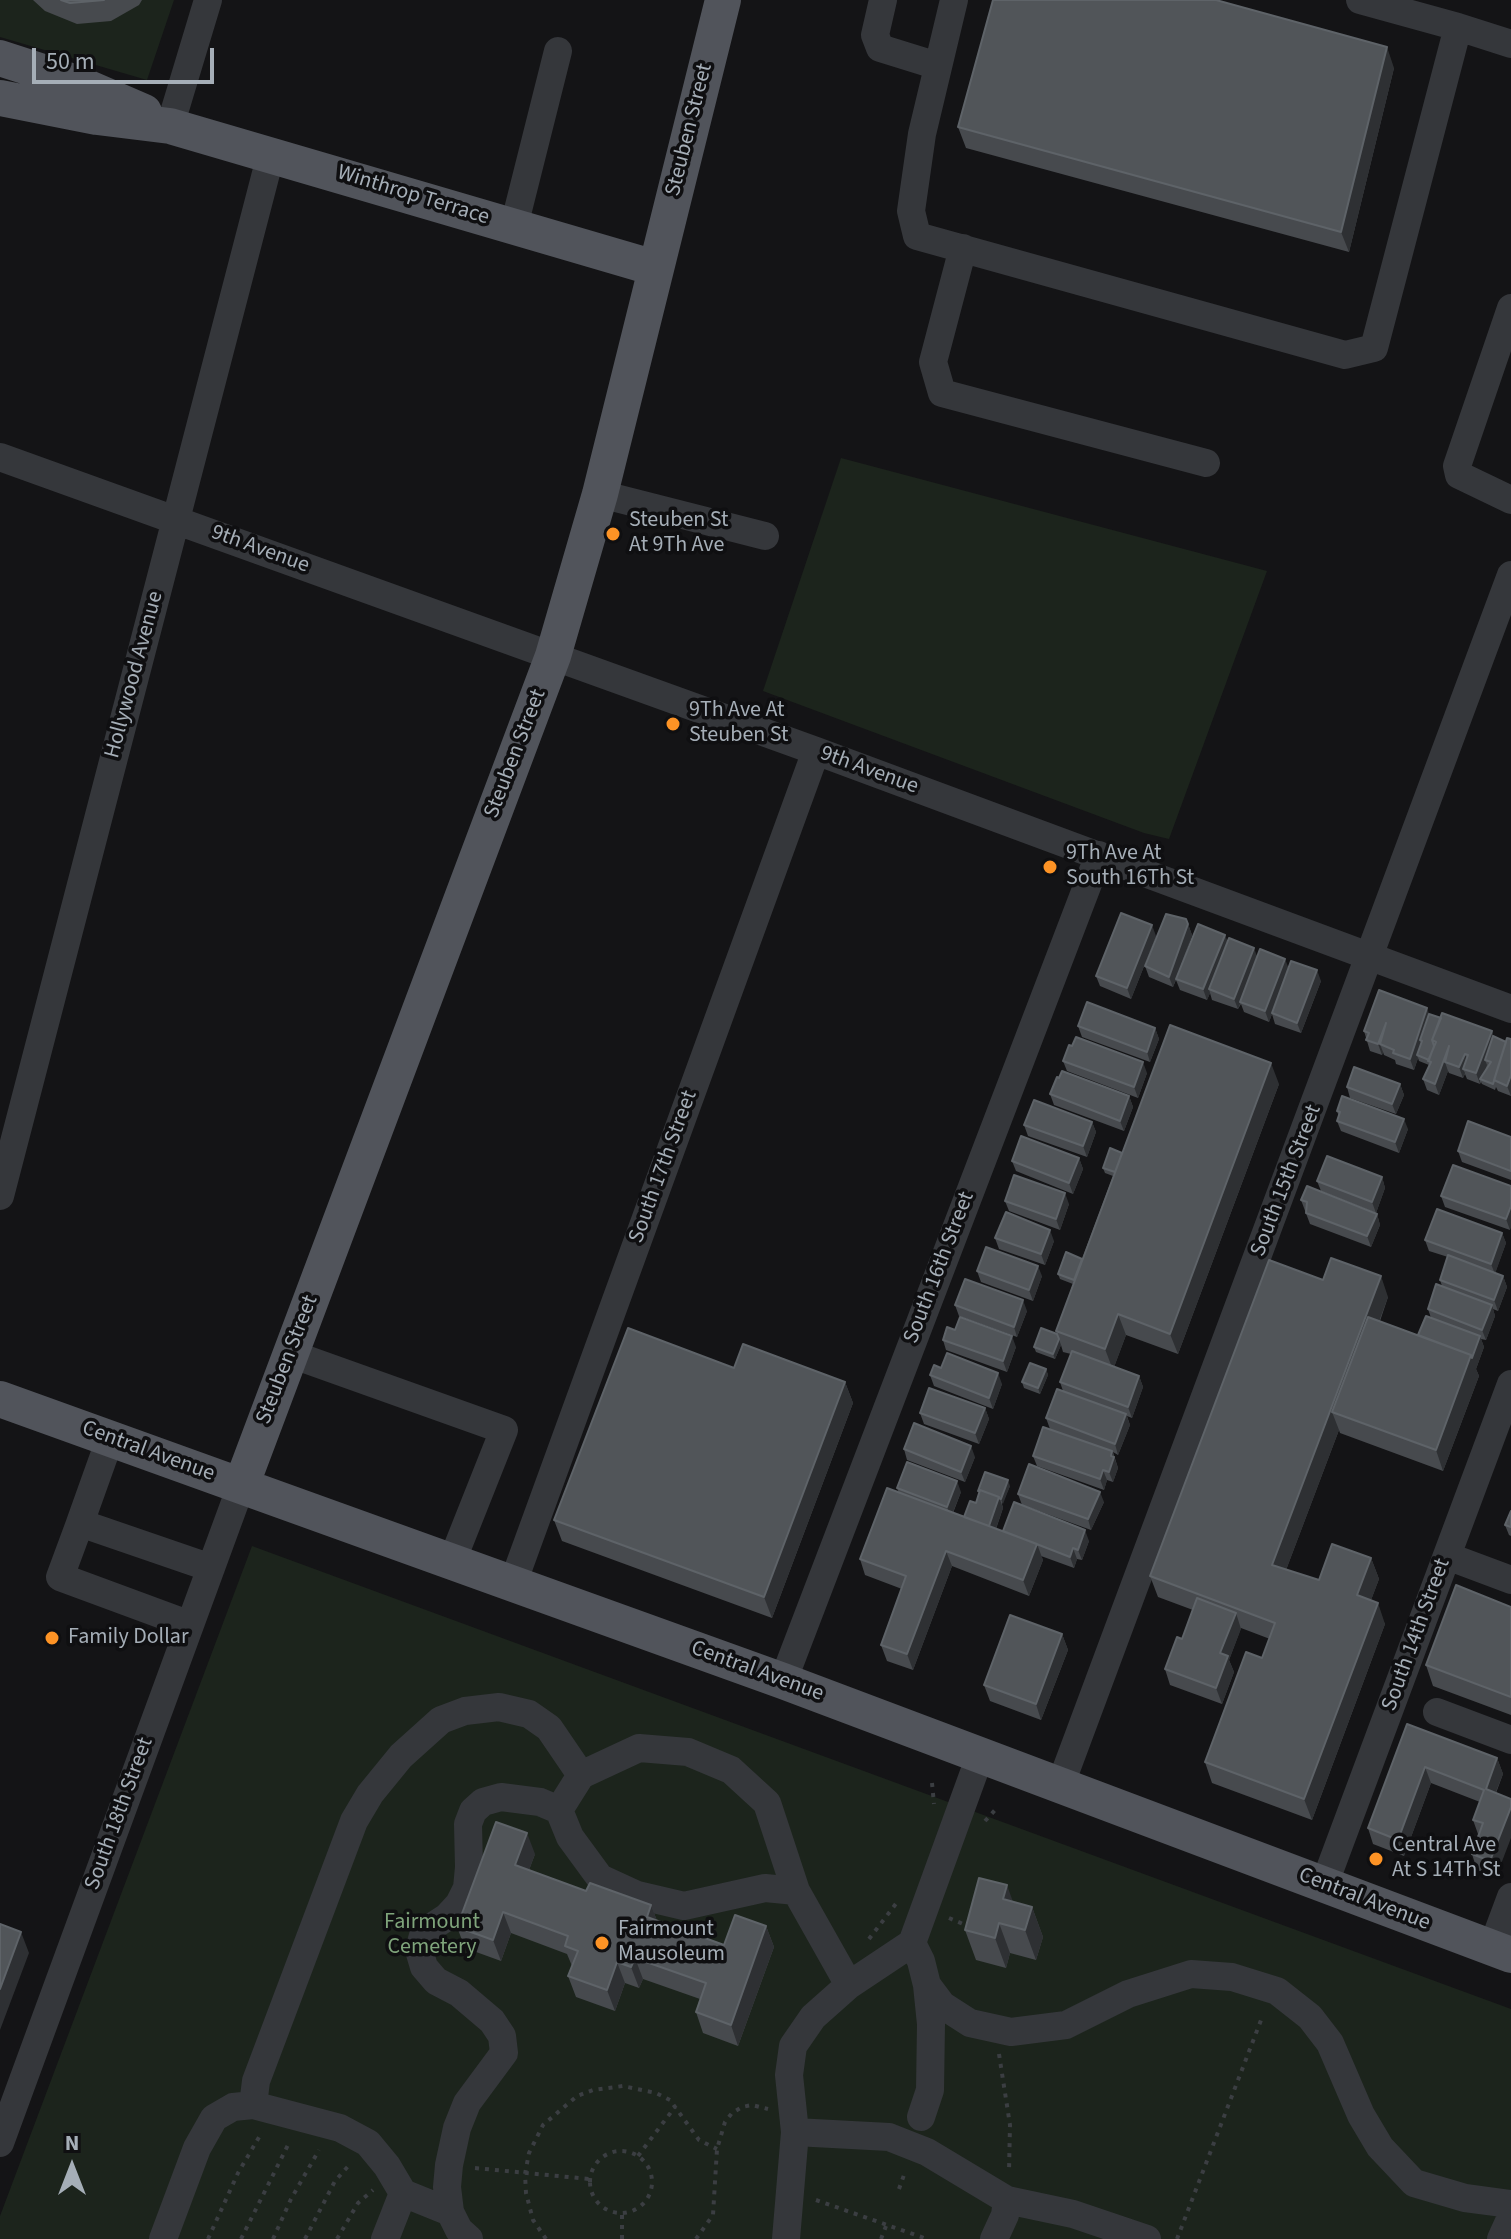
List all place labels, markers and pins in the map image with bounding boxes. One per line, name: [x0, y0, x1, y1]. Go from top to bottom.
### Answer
place label: Steuben St At 9Th Ave: [629, 508, 728, 560]
marker: Steuben St At 9Th Ave: [604, 525, 622, 543]
place label: 9Th Ave At Steuben St: [689, 698, 788, 750]
marker: 9Th Ave At Steuben St: [664, 715, 682, 733]
place label: 9Th Ave At South 16Th St: [1066, 841, 1194, 892]
marker: 9Th Ave At South 16Th St: [1041, 858, 1059, 876]
place label: Family Dollar: [68, 1625, 189, 1651]
marker: Family Dollar: [43, 1629, 61, 1647]
place label: Central Ave At S 14Th St: [1392, 1833, 1500, 1884]
marker: Central Ave At S 14Th St: [1367, 1850, 1385, 1868]
place label: Fairmount Mausoleum: [618, 1917, 725, 1968]
marker: Fairmount Mausoleum: [593, 1934, 611, 1952]

